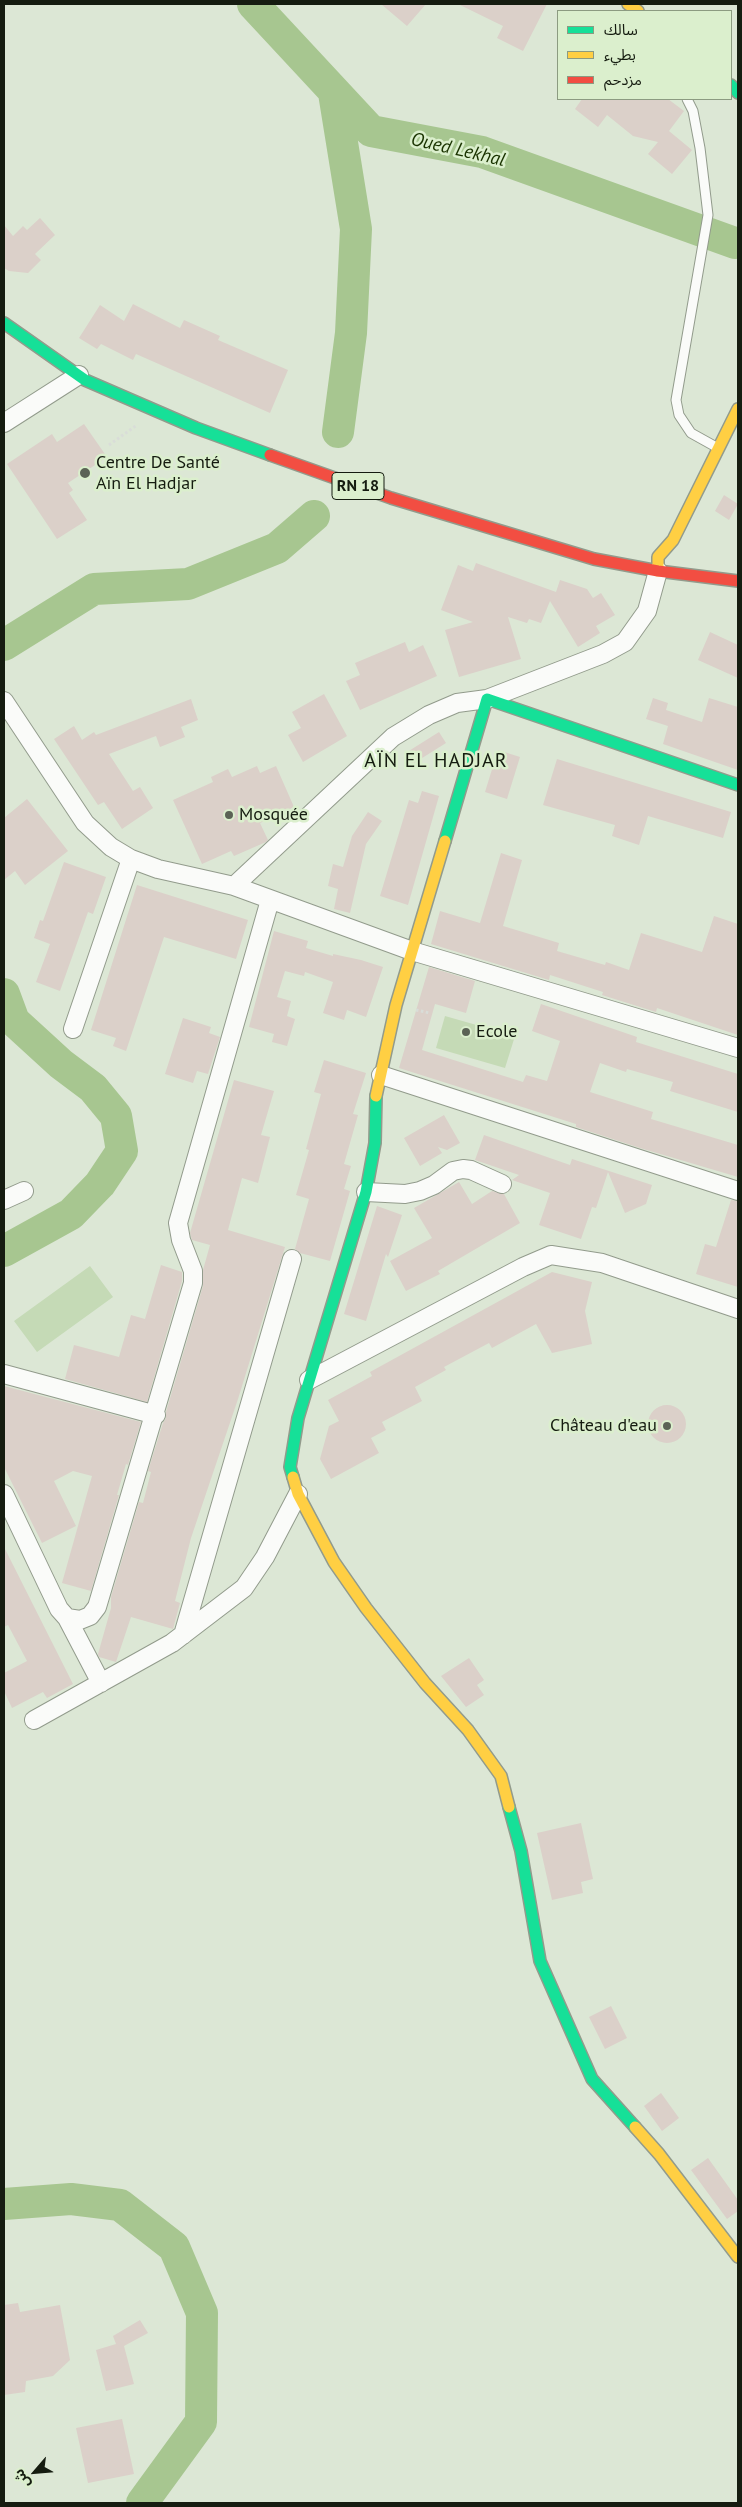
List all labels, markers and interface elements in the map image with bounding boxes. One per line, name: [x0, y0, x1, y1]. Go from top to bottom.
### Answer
legend: [557, 10, 732, 100]
text: سالك: [604, 20, 638, 39]
text: بطيء: [604, 45, 636, 64]
text: مزدحم: [604, 70, 642, 89]
water label: Oued Lekhal: [409, 128, 507, 172]
place label: Centre De Santé Aïn El Hadjar: [96, 452, 220, 494]
marker: Centre De Santé Aïn El Hadjar: [78, 466, 92, 480]
road number: RN 18: [332, 472, 384, 500]
district label: AÏN EL HADJAR: [363, 749, 509, 773]
place label: Mosquée: [239, 804, 308, 826]
marker: Mosquée: [223, 809, 235, 821]
place label: Ecole: [476, 1021, 517, 1043]
marker: Ecole: [460, 1026, 472, 1038]
place label: Château d'eau: [550, 1415, 657, 1437]
marker: Château d'eau: [661, 1420, 673, 1432]
north arrow: [10, 2447, 60, 2497]
text: ش: [9, 2466, 34, 2491]

